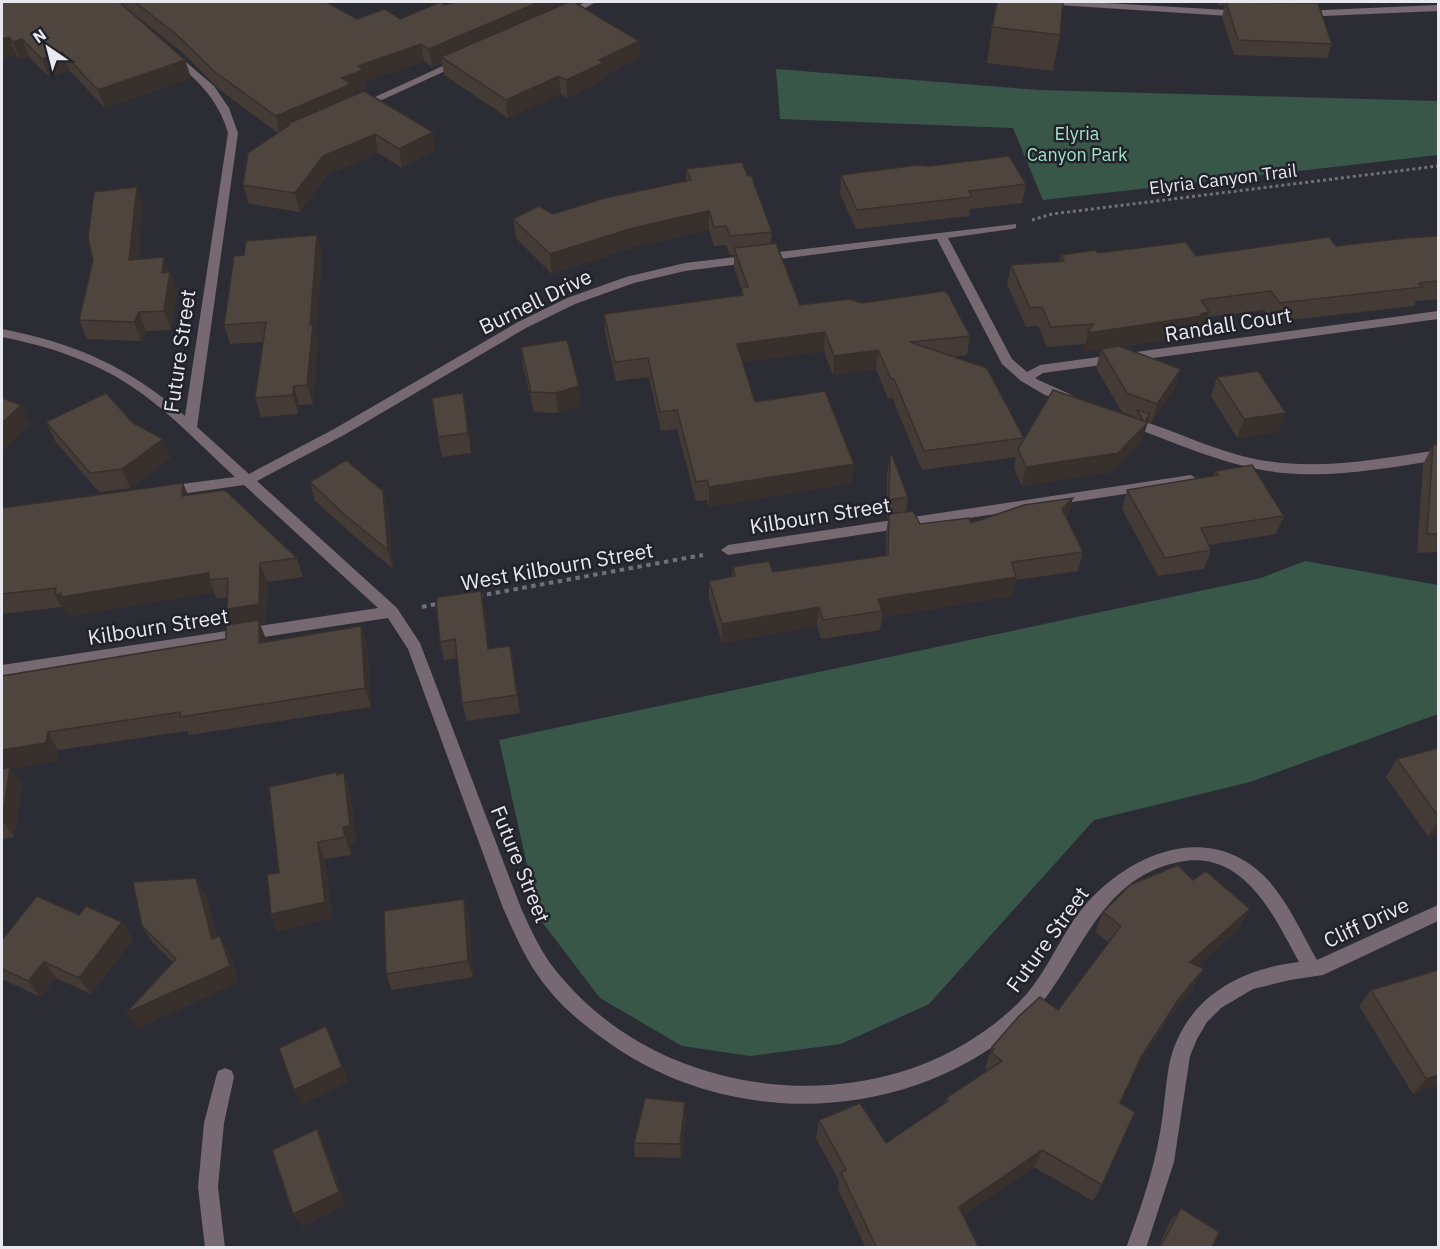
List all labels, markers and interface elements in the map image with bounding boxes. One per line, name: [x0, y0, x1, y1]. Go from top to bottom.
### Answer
north arrow: [18, 18, 78, 78]
text: N: [29, 24, 50, 47]
park label: Elyria Canyon Park: [1027, 122, 1128, 166]
street label: Elyria Canyon Trail: [1148, 159, 1298, 199]
street label: Burnell Drive: [474, 262, 596, 340]
street label: Future Street: [156, 288, 202, 414]
street label: Randall Court: [1163, 300, 1293, 348]
street label: Kilbourn Street: [748, 490, 892, 540]
street label: West Kilbourn Street: [459, 535, 655, 597]
street label: Kilbourn Street: [86, 601, 230, 651]
street label: Future Street: [485, 801, 557, 927]
street label: Future Street: [999, 881, 1095, 997]
street label: Cliff Drive: [1319, 890, 1413, 954]

